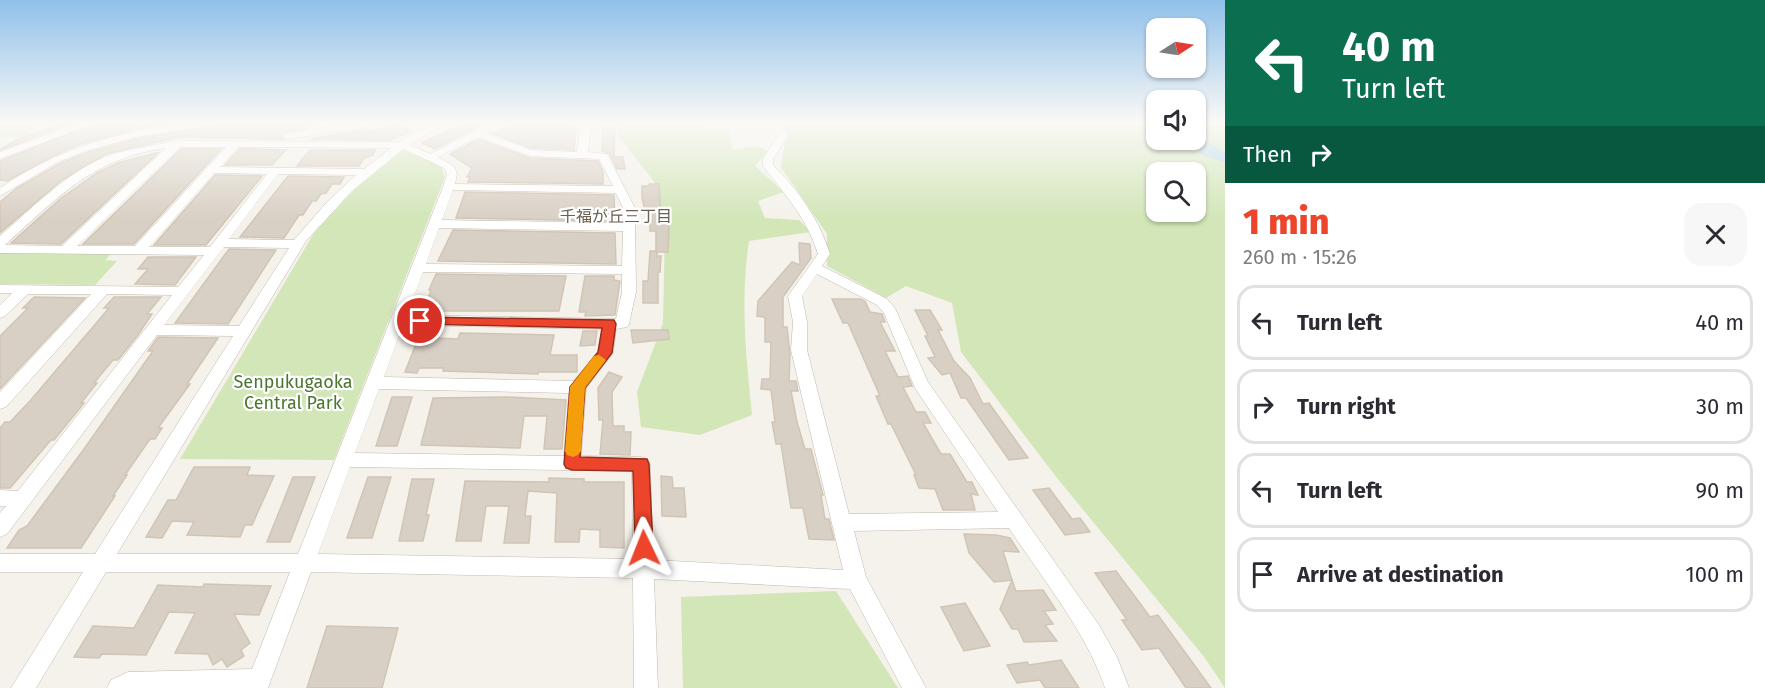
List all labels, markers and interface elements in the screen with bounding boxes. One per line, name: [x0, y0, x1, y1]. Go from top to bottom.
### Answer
north arrow: [1146, 18, 1206, 78]
map controls: [1146, 18, 1206, 222]
text: 40 m: [1342, 22, 1436, 72]
icon: left: [1243, 24, 1321, 102]
text: Turn left: [1342, 73, 1445, 105]
button: sound: [1146, 90, 1206, 150]
icon: right: [1304, 138, 1337, 171]
text: Then: [1243, 141, 1292, 168]
button: search: [1146, 162, 1206, 222]
text: 1 min: [1243, 200, 1329, 244]
button: close: [1684, 203, 1747, 266]
district label: 千福が丘三丁目: [560, 207, 672, 226]
text: 260 m · 15:26: [1243, 245, 1357, 269]
pin: [394, 295, 445, 346]
icon: arrive: [403, 304, 436, 337]
icon: left: [1246, 306, 1279, 339]
text: Turn left: [1297, 309, 1382, 336]
text: 40 m: [1695, 309, 1744, 336]
park label: Senpukugaoka Central Park: [234, 371, 352, 414]
icon: right: [1246, 390, 1279, 423]
text: Turn right: [1297, 393, 1396, 420]
text: 30 m: [1696, 393, 1744, 420]
icon: left: [1246, 474, 1279, 507]
text: Turn left: [1297, 477, 1382, 504]
text: 90 m: [1695, 477, 1744, 504]
position arrow: [612, 516, 676, 580]
icon: arrive: [1246, 558, 1279, 591]
text: Arrive at destination: [1297, 561, 1504, 588]
text: 100 m: [1685, 561, 1744, 588]

